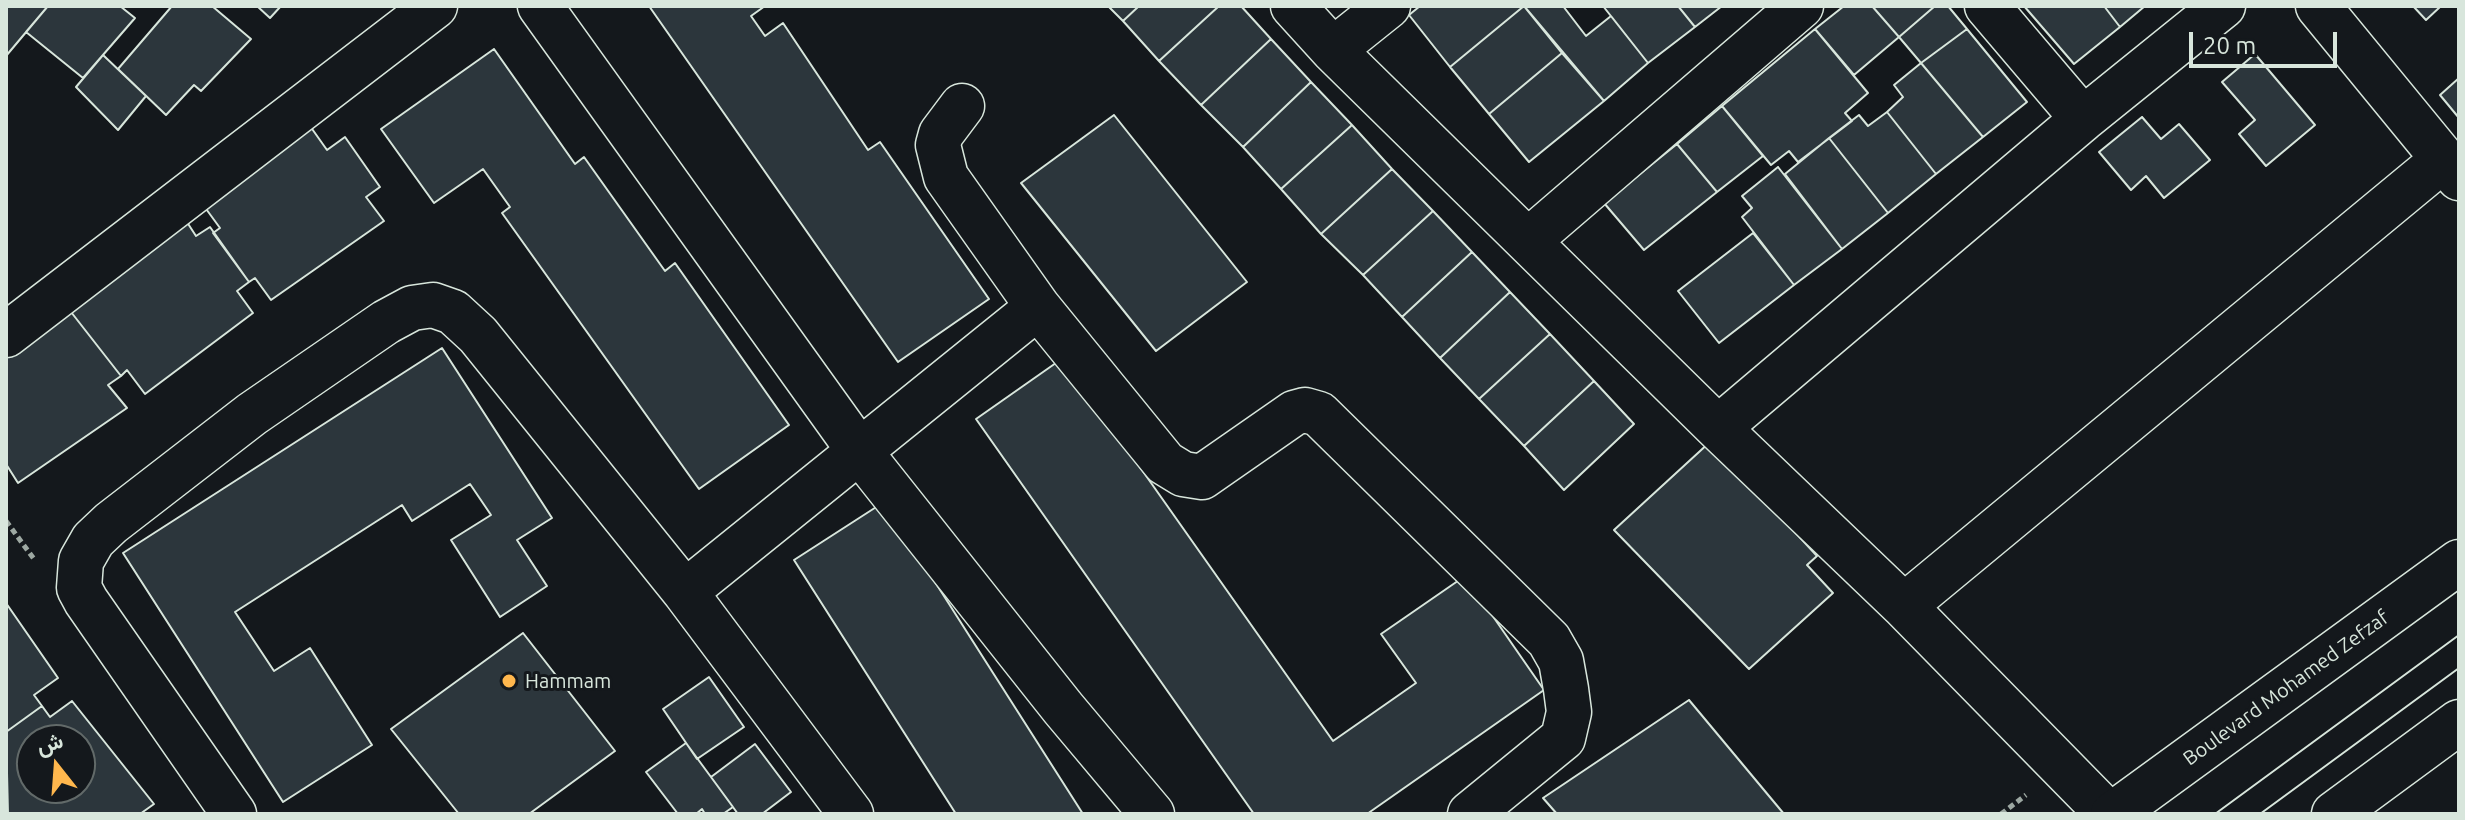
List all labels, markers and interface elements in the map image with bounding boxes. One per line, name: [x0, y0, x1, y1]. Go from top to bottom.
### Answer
scale bar: [2193, 16, 2341, 66]
text: 20 m: [2203, 32, 2256, 59]
street label: Boulevard Mohamed Zefzaf: [2178, 605, 2394, 771]
place label: Hammam: [525, 669, 611, 693]
marker: Hammam: [500, 672, 518, 690]
north arrow: [16, 724, 96, 804]
text: ش: [33, 727, 66, 758]

